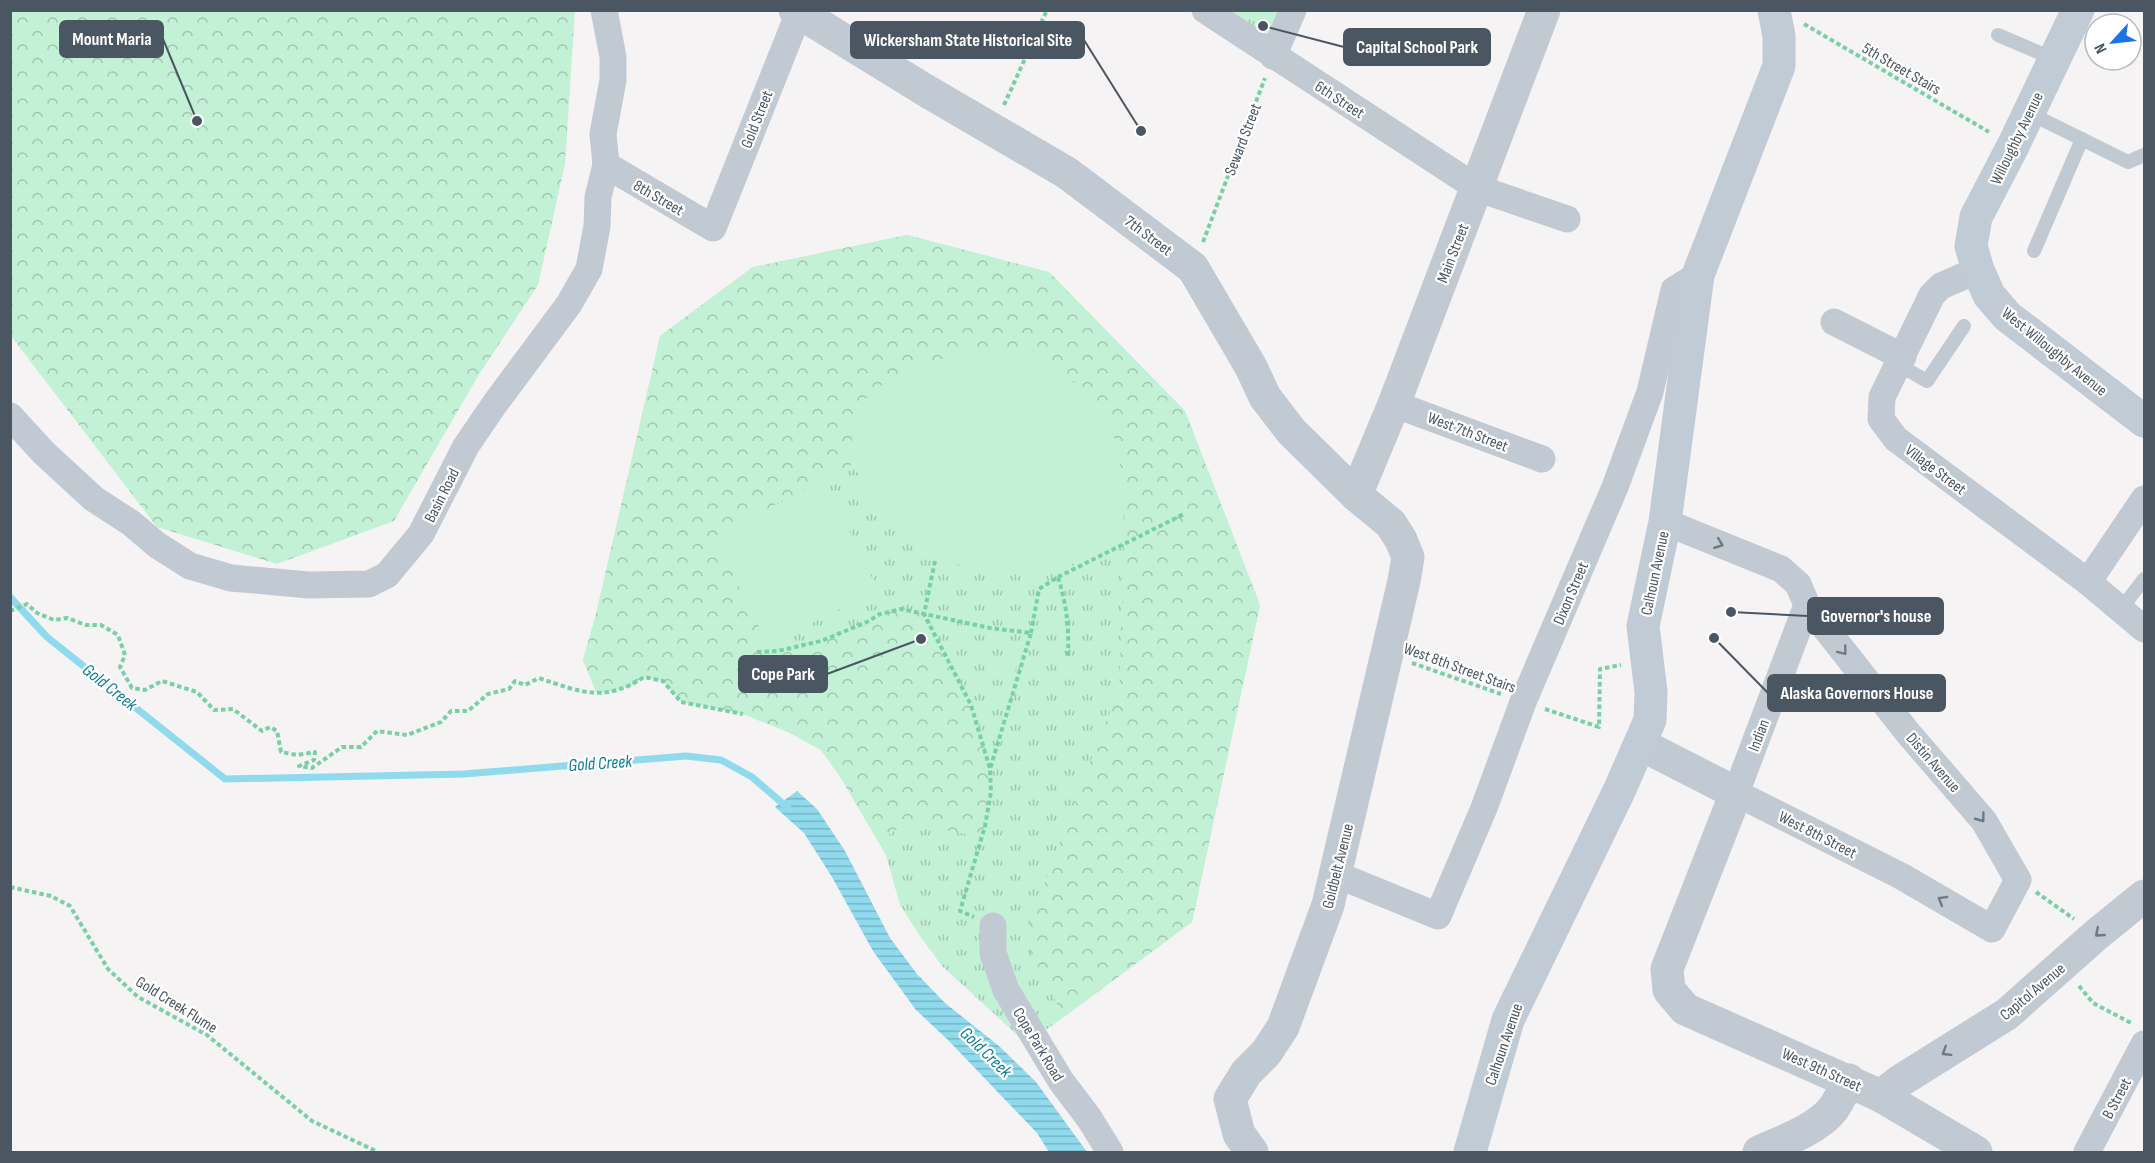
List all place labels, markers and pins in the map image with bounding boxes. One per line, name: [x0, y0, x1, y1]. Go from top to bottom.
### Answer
callout: Mount Maria: [60, 21, 163, 57]
callout: Wickersham State Historical Site: [851, 22, 1084, 58]
callout: Capital School Park: [1344, 29, 1490, 65]
callout: Governor's house: [1808, 598, 1943, 634]
callout: Cope Park: [739, 656, 827, 692]
callout: Alaska Governors House: [1768, 675, 1945, 711]

